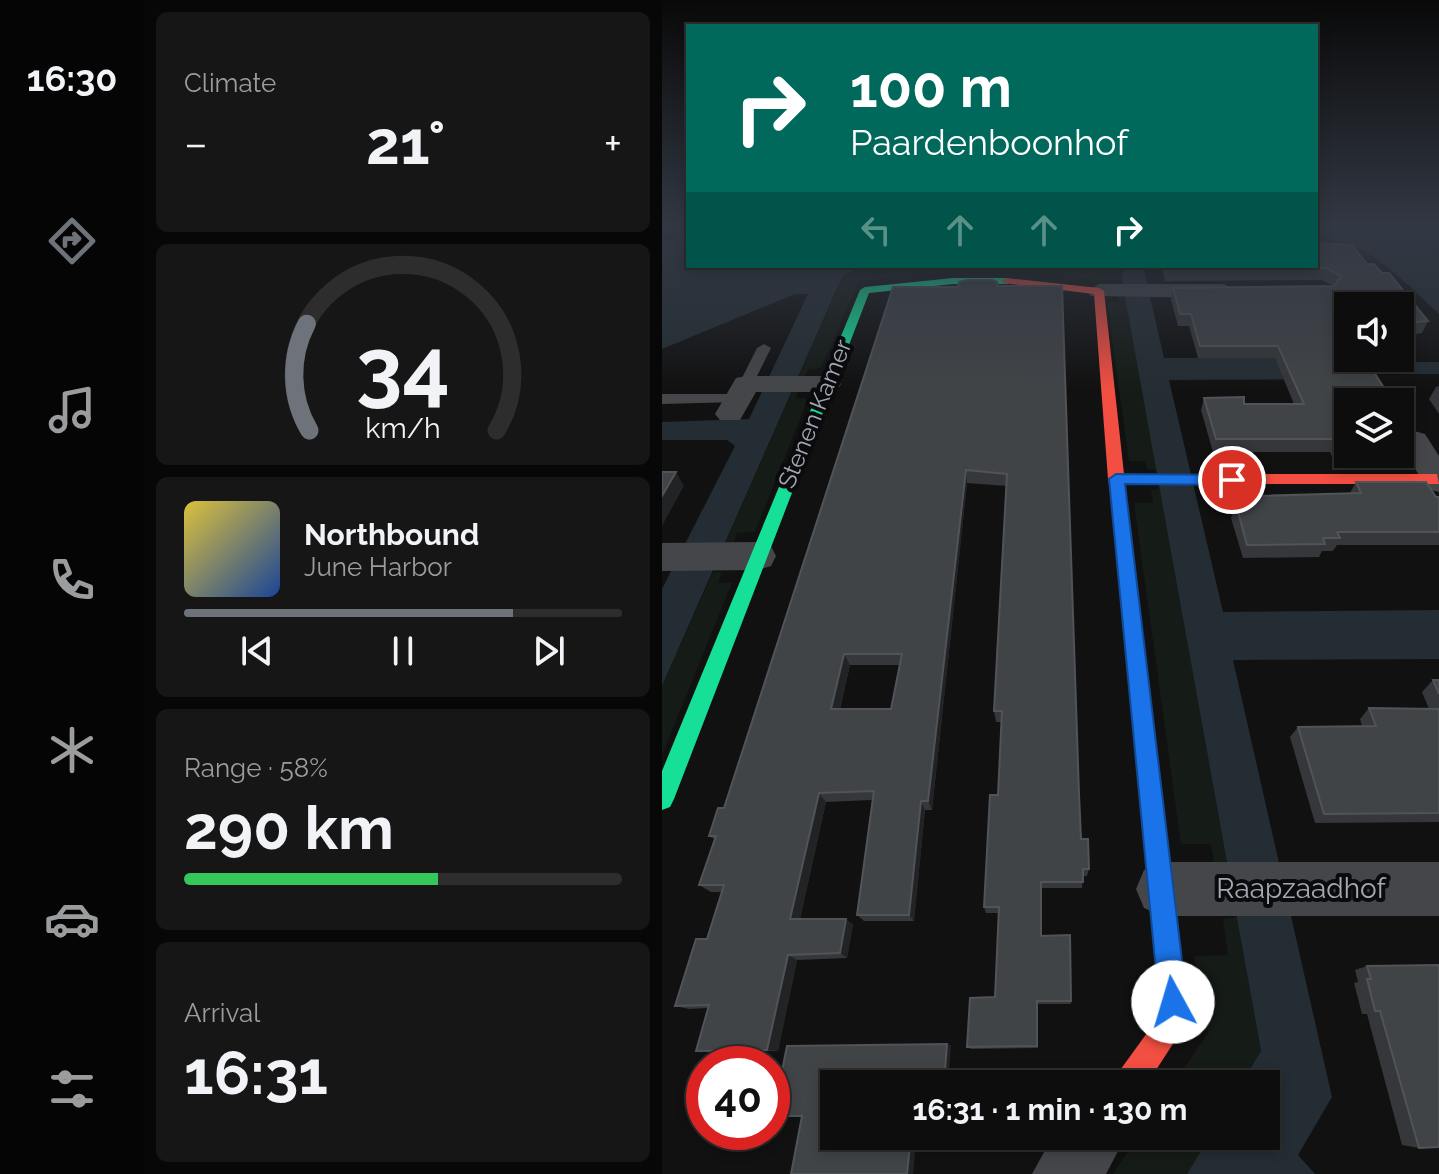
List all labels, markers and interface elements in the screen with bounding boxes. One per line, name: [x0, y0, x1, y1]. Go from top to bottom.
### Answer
text: 100 m: [850, 54, 1012, 120]
icon: right: [718, 56, 822, 160]
text: 16:30: [27, 57, 117, 99]
text: Climate: [184, 68, 276, 98]
text: 21°: [366, 108, 445, 178]
text: −: [184, 118, 208, 169]
text: +: [604, 118, 622, 169]
text: Paardenboonhof: [850, 121, 1128, 163]
icon: left: [854, 208, 898, 252]
icon: ahead: [938, 208, 982, 252]
icon: ahead: [1022, 208, 1066, 252]
icon: right: [1106, 208, 1150, 252]
icon: directions: [44, 213, 100, 269]
map controls: [1334, 292, 1414, 468]
button: sound: [1334, 292, 1414, 372]
text: 34: [356, 318, 450, 415]
street label: Stenen Kamer: [772, 335, 858, 492]
icon: music: [44, 382, 100, 438]
button: layers: [1334, 388, 1414, 468]
text: km/h: [365, 411, 441, 445]
pin: [1198, 446, 1266, 514]
icon: arrive: [1210, 458, 1254, 502]
text: Northbound: [304, 517, 479, 552]
icon: phone: [44, 552, 100, 608]
text: June Harbor: [304, 552, 452, 582]
icon: previous: [235, 629, 279, 673]
icon: pause: [381, 629, 425, 673]
icon: next: [527, 629, 571, 673]
icon: climate: [44, 722, 100, 778]
text: Range · 58%: [184, 753, 328, 783]
text: 290 km: [184, 793, 394, 863]
street label: Raapzaadhof: [1216, 872, 1387, 905]
icon: car: [44, 891, 100, 947]
position arrow: [1131, 960, 1215, 1044]
text: Arrival: [184, 998, 260, 1028]
text: 16:31: [184, 1038, 328, 1108]
speed limit sign: 40: [686, 1046, 790, 1150]
icon: filters: [44, 1061, 100, 1117]
text: 16:31 · 1 min · 130 m: [912, 1092, 1188, 1127]

